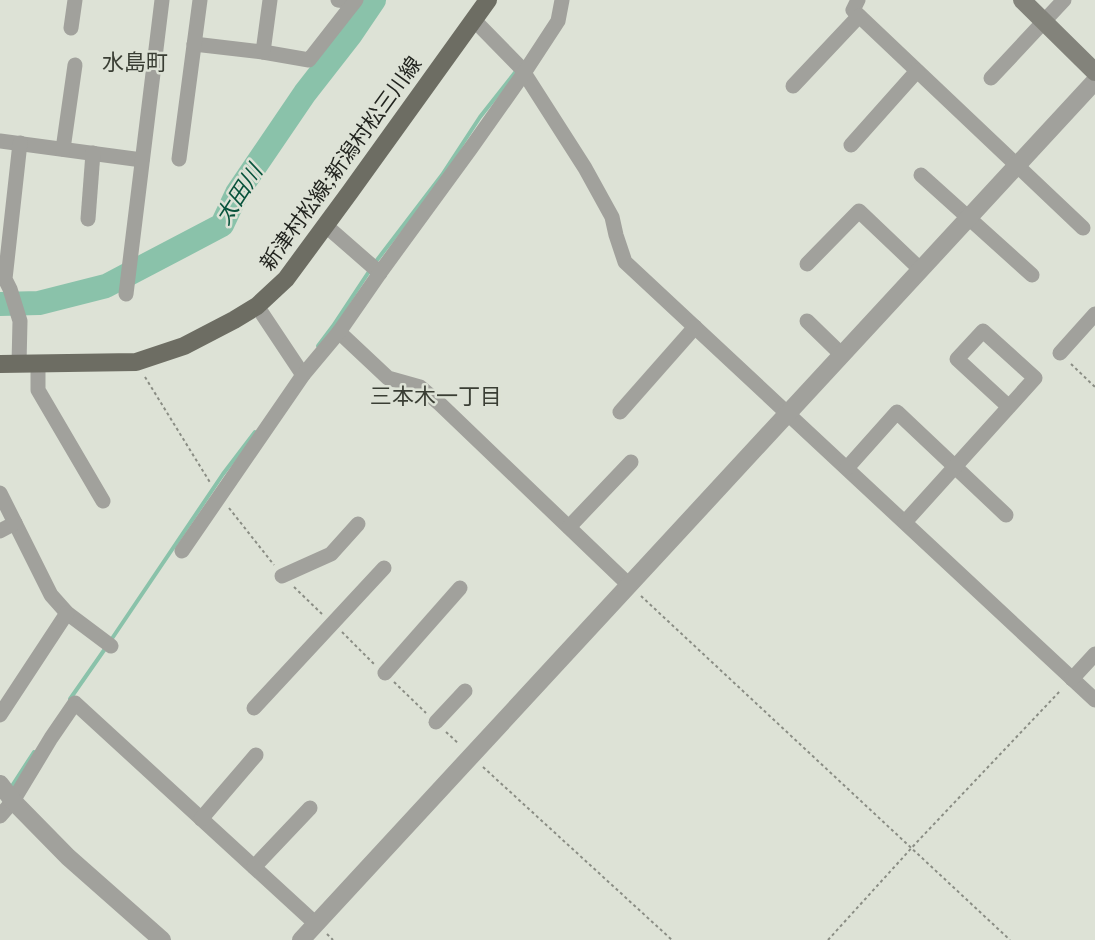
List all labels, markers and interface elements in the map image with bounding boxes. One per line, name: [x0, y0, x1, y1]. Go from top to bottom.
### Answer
district label: 水島町: [102, 47, 168, 76]
street label: 新津村松線;新潟村松三川線: [253, 50, 427, 276]
water label: 太田川: [208, 157, 269, 230]
district label: 三本木一丁目: [370, 381, 502, 410]

